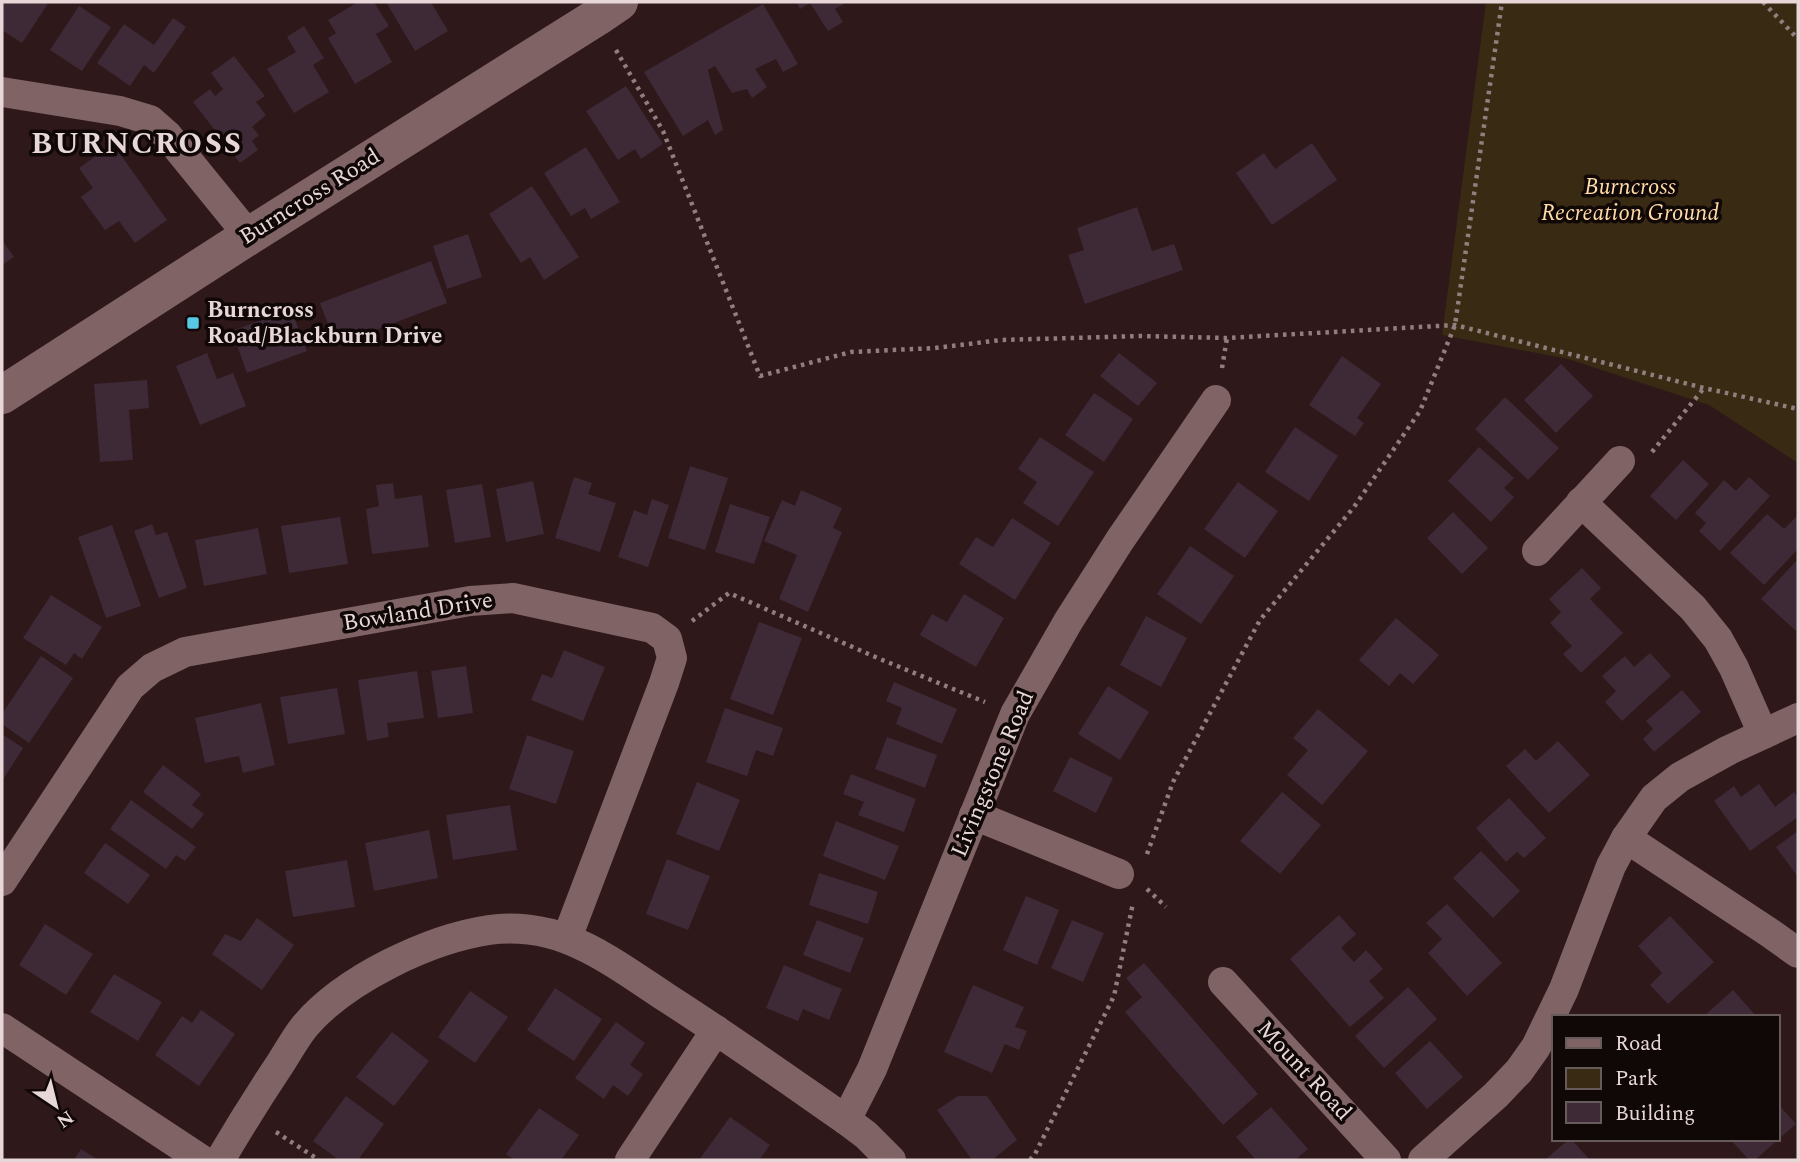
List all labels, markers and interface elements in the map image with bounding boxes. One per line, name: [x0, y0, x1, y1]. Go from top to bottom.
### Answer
district label: BURNCROSS: [31, 121, 243, 167]
street label: Burncross Road: [233, 140, 387, 254]
park label: Burncross Recreation Ground: [1541, 170, 1719, 231]
place label: Burncross Road/Blackburn Drive: [207, 293, 442, 354]
marker: Burncross Road/Blackburn Drive: [185, 315, 201, 331]
street label: Bowland Drive: [340, 583, 496, 641]
street label: Livingstone Road: [942, 685, 1044, 863]
street label: Mount Road: [1248, 1013, 1360, 1129]
legend: [1552, 1015, 1779, 1141]
text: Road: [1615, 1028, 1662, 1060]
text: Park: [1615, 1063, 1659, 1095]
north arrow: [21, 1071, 91, 1141]
text: Building: [1615, 1098, 1695, 1130]
text: N: [50, 1102, 80, 1135]

